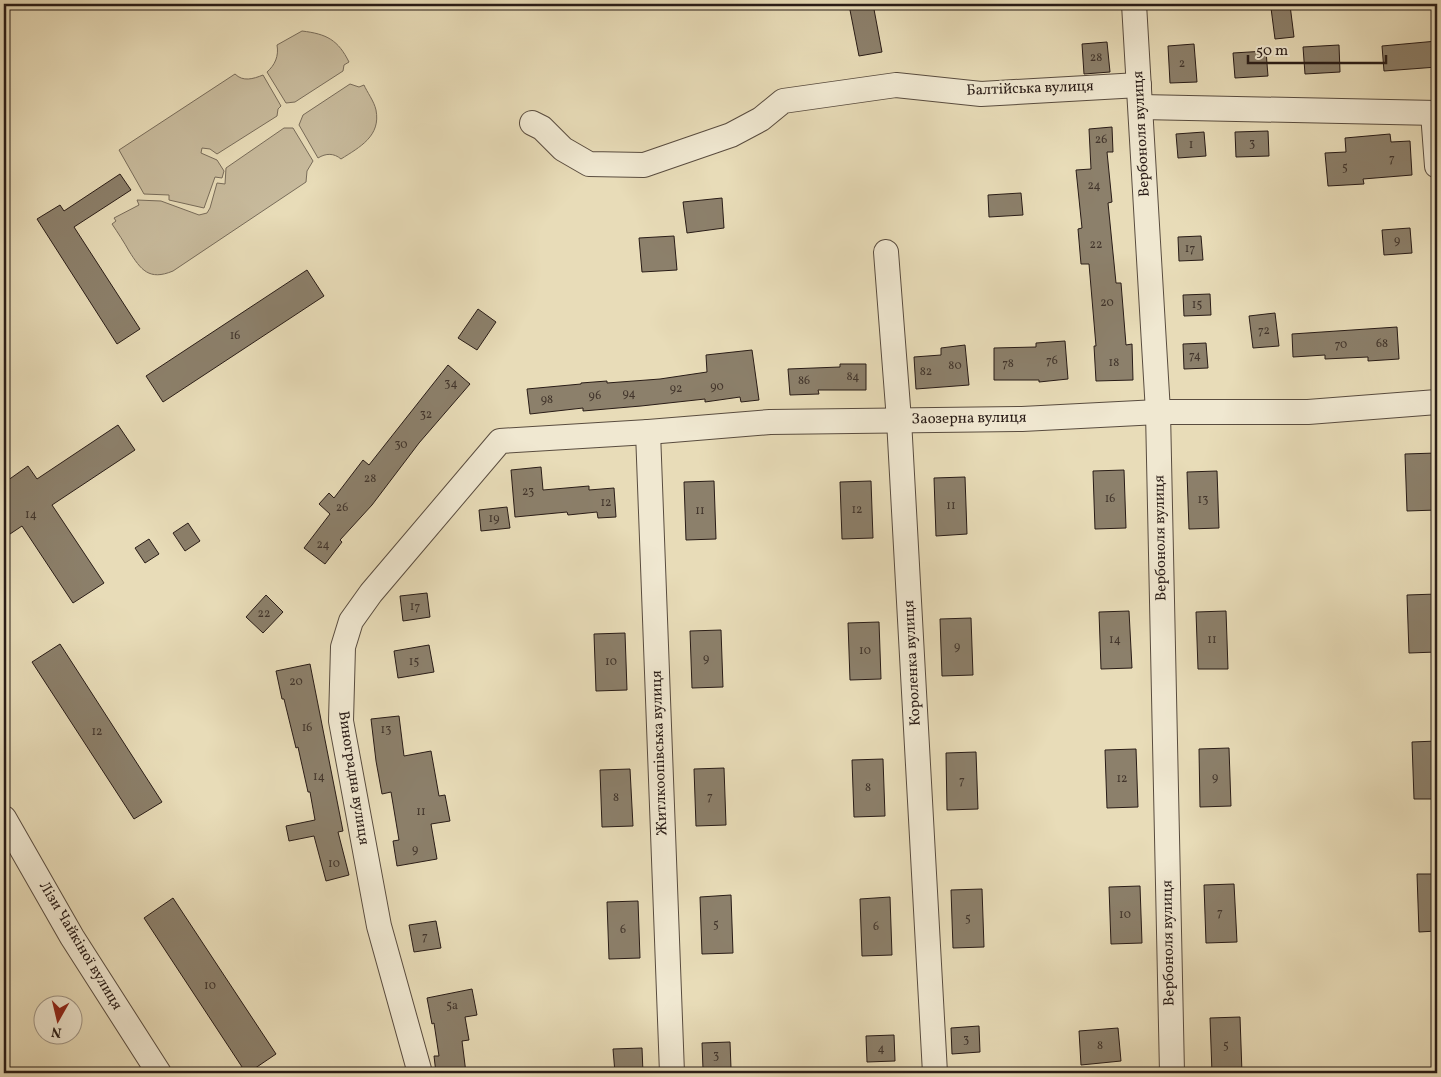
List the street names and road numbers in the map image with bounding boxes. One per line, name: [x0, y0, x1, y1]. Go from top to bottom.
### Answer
street label: Вербоноля вулиця: [1128, 70, 1156, 198]
street label: Балтійська вулиця: [966, 76, 1094, 102]
street label: Заозерна вулиця: [911, 407, 1027, 431]
street label: Вербоноля вулиця: [1149, 475, 1173, 601]
street label: Короленка вулиця: [899, 599, 927, 727]
street label: Житлкоопівська вулиця: [647, 670, 673, 836]
street label: Виноградна вулиця: [332, 709, 374, 847]
street label: Лізи Чайкіної вулиця: [33, 878, 127, 1014]
street label: Вербоноля вулиця: [1157, 880, 1181, 1006]

